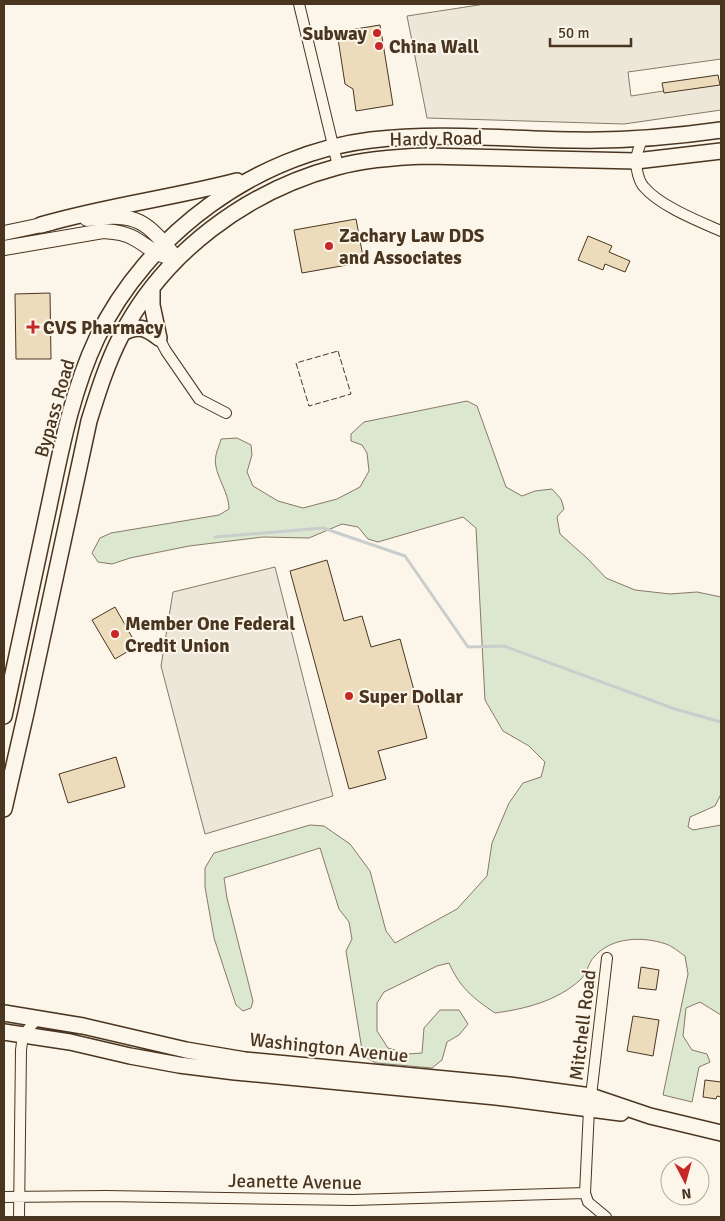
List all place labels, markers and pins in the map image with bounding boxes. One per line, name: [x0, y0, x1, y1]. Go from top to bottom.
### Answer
place label: Subway: [303, 22, 368, 46]
marker: Subway: [371, 27, 383, 39]
place label: China Wall: [389, 35, 479, 59]
marker: China Wall: [373, 40, 385, 52]
place label: Zachary Law DDS and Associates: [339, 224, 485, 270]
marker: Zachary Law DDS and Associates: [323, 240, 335, 252]
place label: CVS Pharmacy: [43, 316, 164, 340]
marker: CVS Pharmacy: [27, 321, 39, 333]
place label: Member One Federal Credit Union: [125, 612, 295, 658]
marker: Member One Federal Credit Union: [109, 628, 121, 640]
place label: Super Dollar: [359, 685, 464, 709]
marker: Super Dollar: [343, 690, 355, 702]

